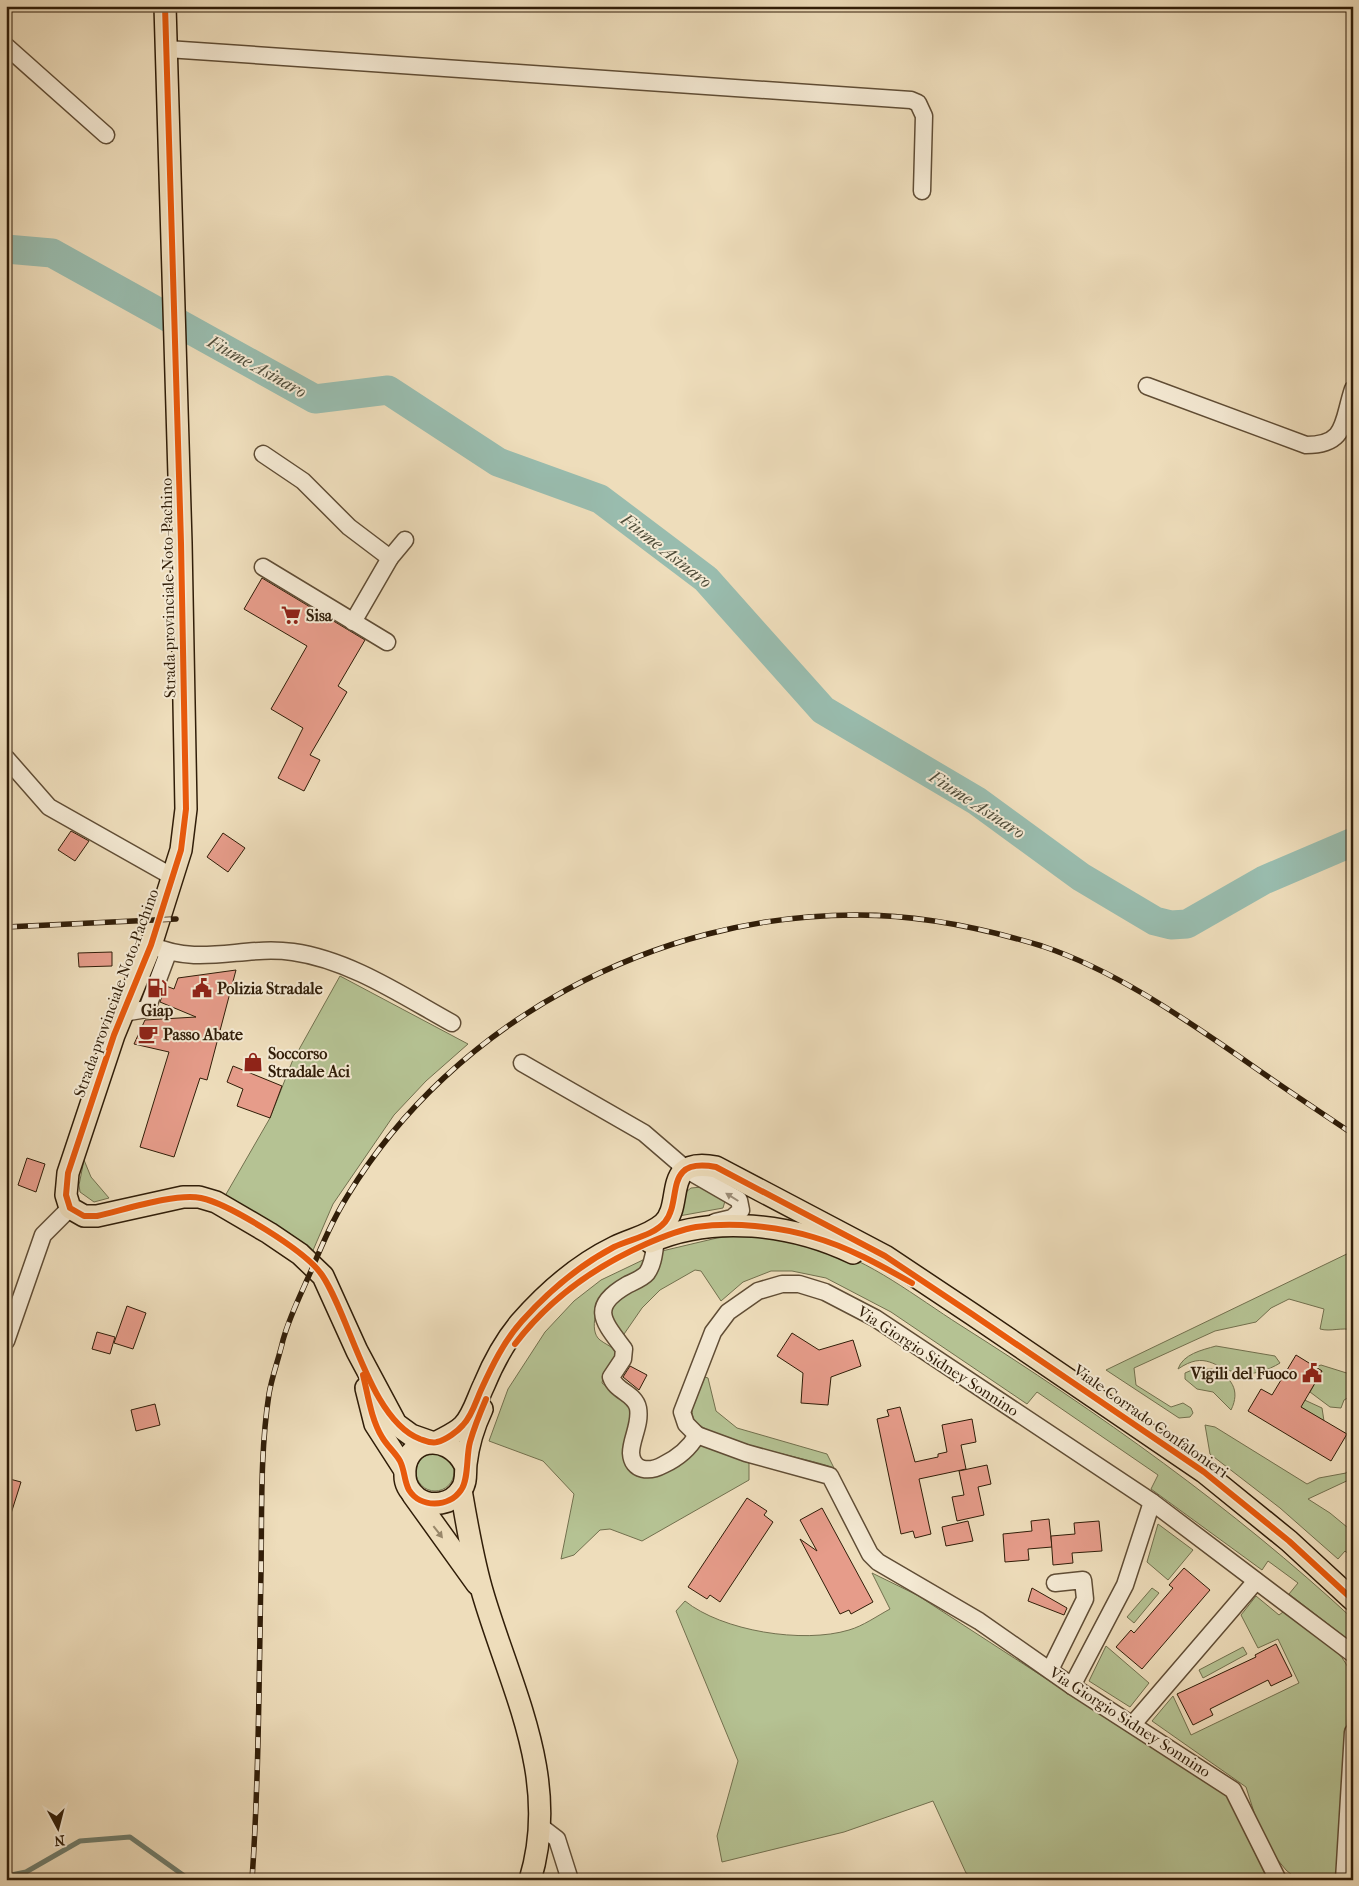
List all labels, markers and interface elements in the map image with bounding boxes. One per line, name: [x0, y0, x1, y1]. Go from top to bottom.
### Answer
water label: Fiume Asinaro: [203, 331, 310, 403]
street label: Strada provinciale Noto-Pachino: [157, 478, 179, 698]
water label: Fiume Asinaro: [616, 508, 716, 593]
supermarket icon: Sisa: [280, 604, 302, 626]
place label: Sisa: [306, 606, 333, 625]
water label: Fiume Asinaro: [925, 766, 1029, 844]
street label: Strada provinciale Noto-Pachino: [69, 886, 163, 1100]
fuel station icon: Giap: [146, 977, 168, 999]
public building icon: Polizia Stradale: [191, 977, 213, 999]
place label: Polizia Stradale: [217, 979, 323, 998]
place label: Giap: [141, 1001, 173, 1021]
cafe icon: Passo Abate: [137, 1023, 159, 1045]
place label: Passo Abate: [163, 1025, 243, 1044]
place label: Soccorso Stradale Aci: [268, 1044, 350, 1081]
shop icon: Soccorso Stradale Aci: [242, 1051, 264, 1073]
one-way arrow: [725, 1192, 739, 1202]
street label: Via Giorgio Sidney Sonnino: [853, 1301, 1022, 1420]
street label: Viale Corrado Confalonieri: [1069, 1360, 1232, 1482]
public building icon: Vigili del Fuoco: [1301, 1362, 1323, 1384]
place label: Vigili del Fuoco: [1190, 1364, 1297, 1384]
one-way arrow: [432, 1525, 443, 1538]
street label: Via Giorgio Sidney Sonnino: [1045, 1662, 1214, 1781]
north arrow: [32, 1804, 82, 1854]
text: N: [53, 1831, 66, 1850]

